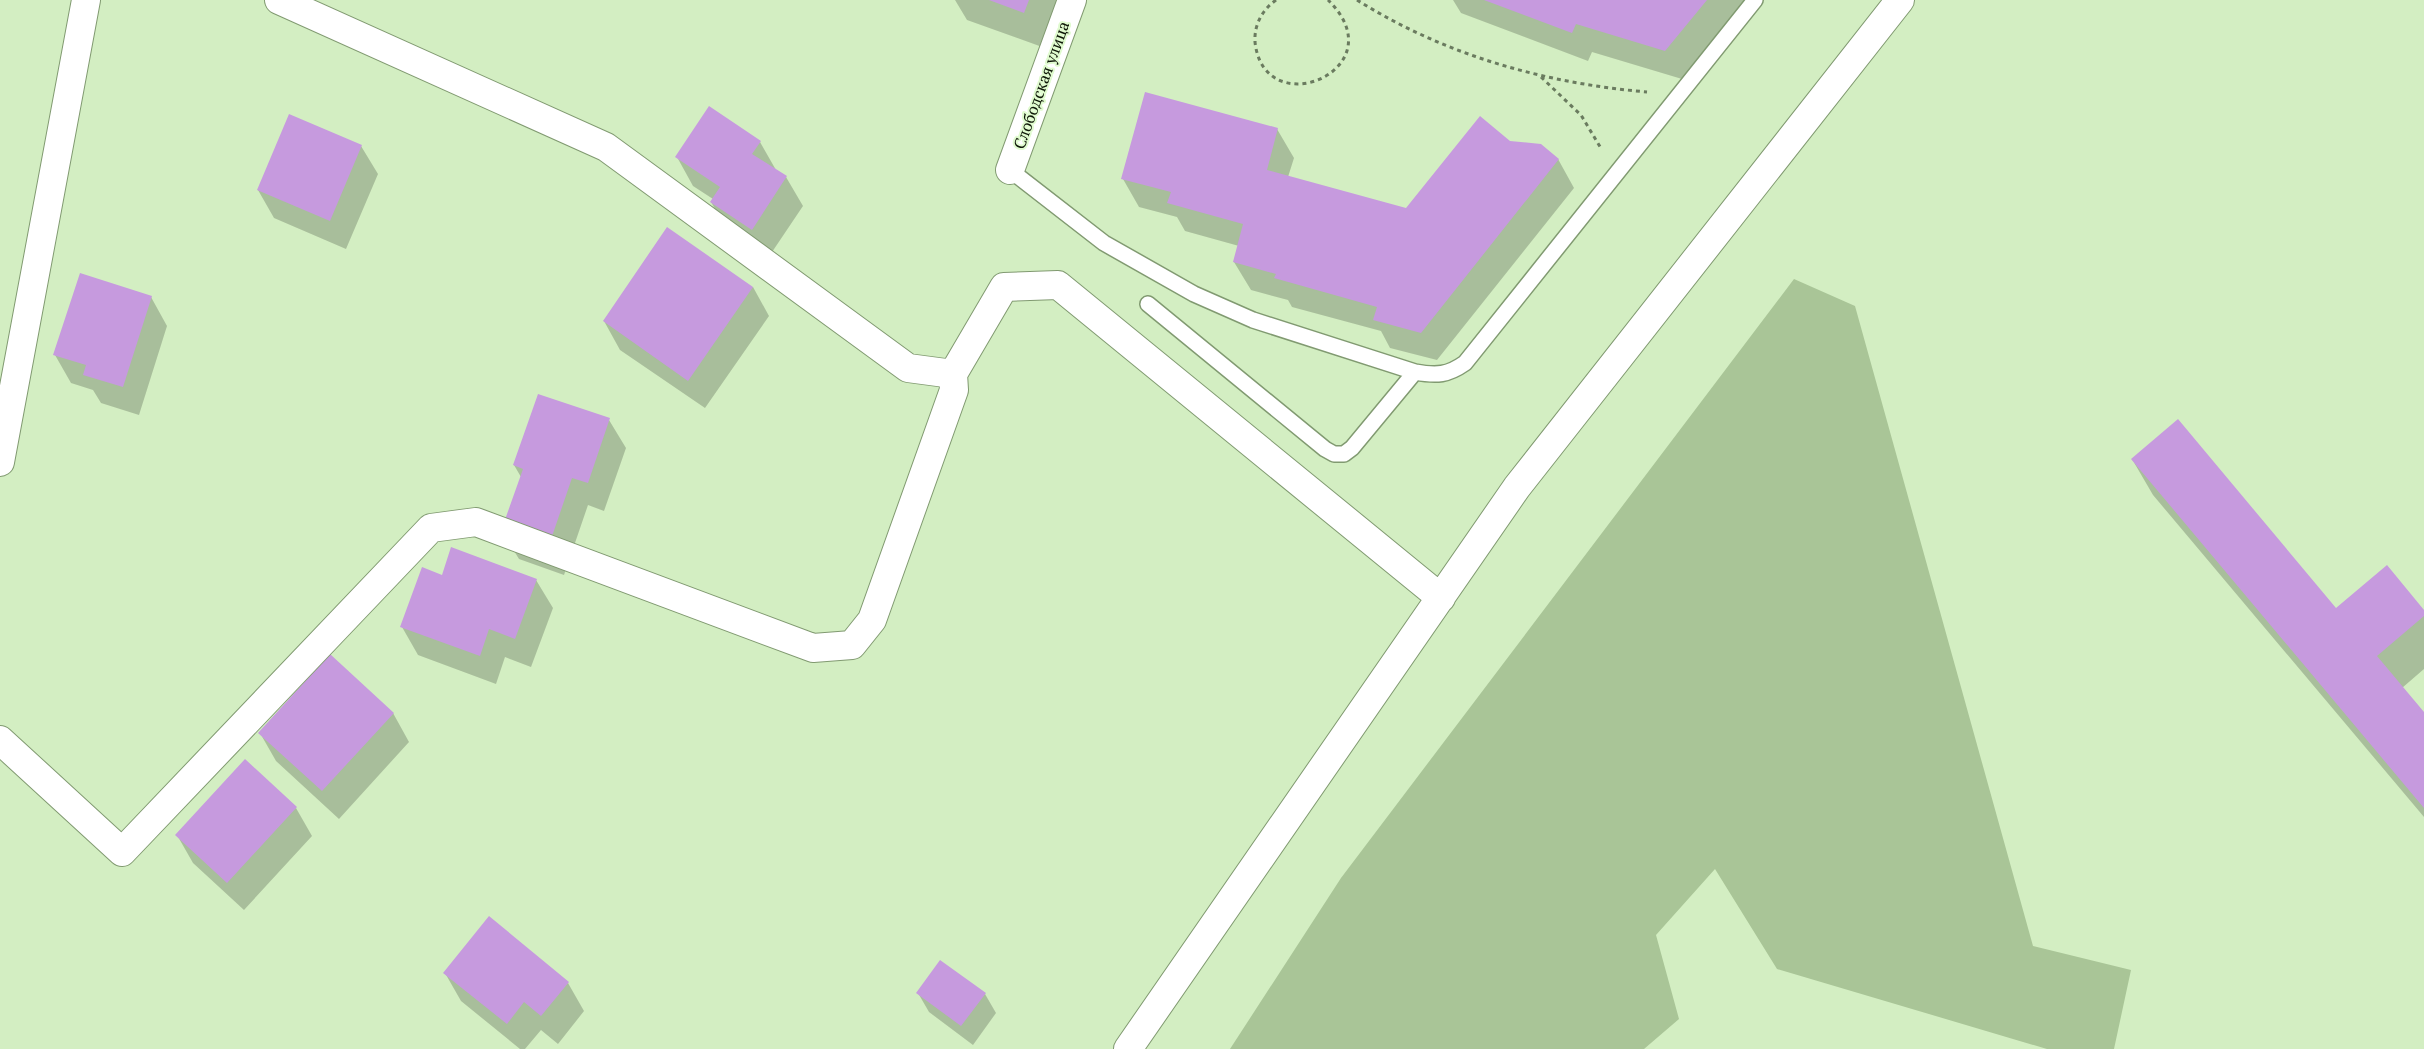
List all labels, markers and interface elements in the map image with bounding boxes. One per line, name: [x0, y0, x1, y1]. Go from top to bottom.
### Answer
street label: Слободская улица: [1008, 18, 1074, 152]

